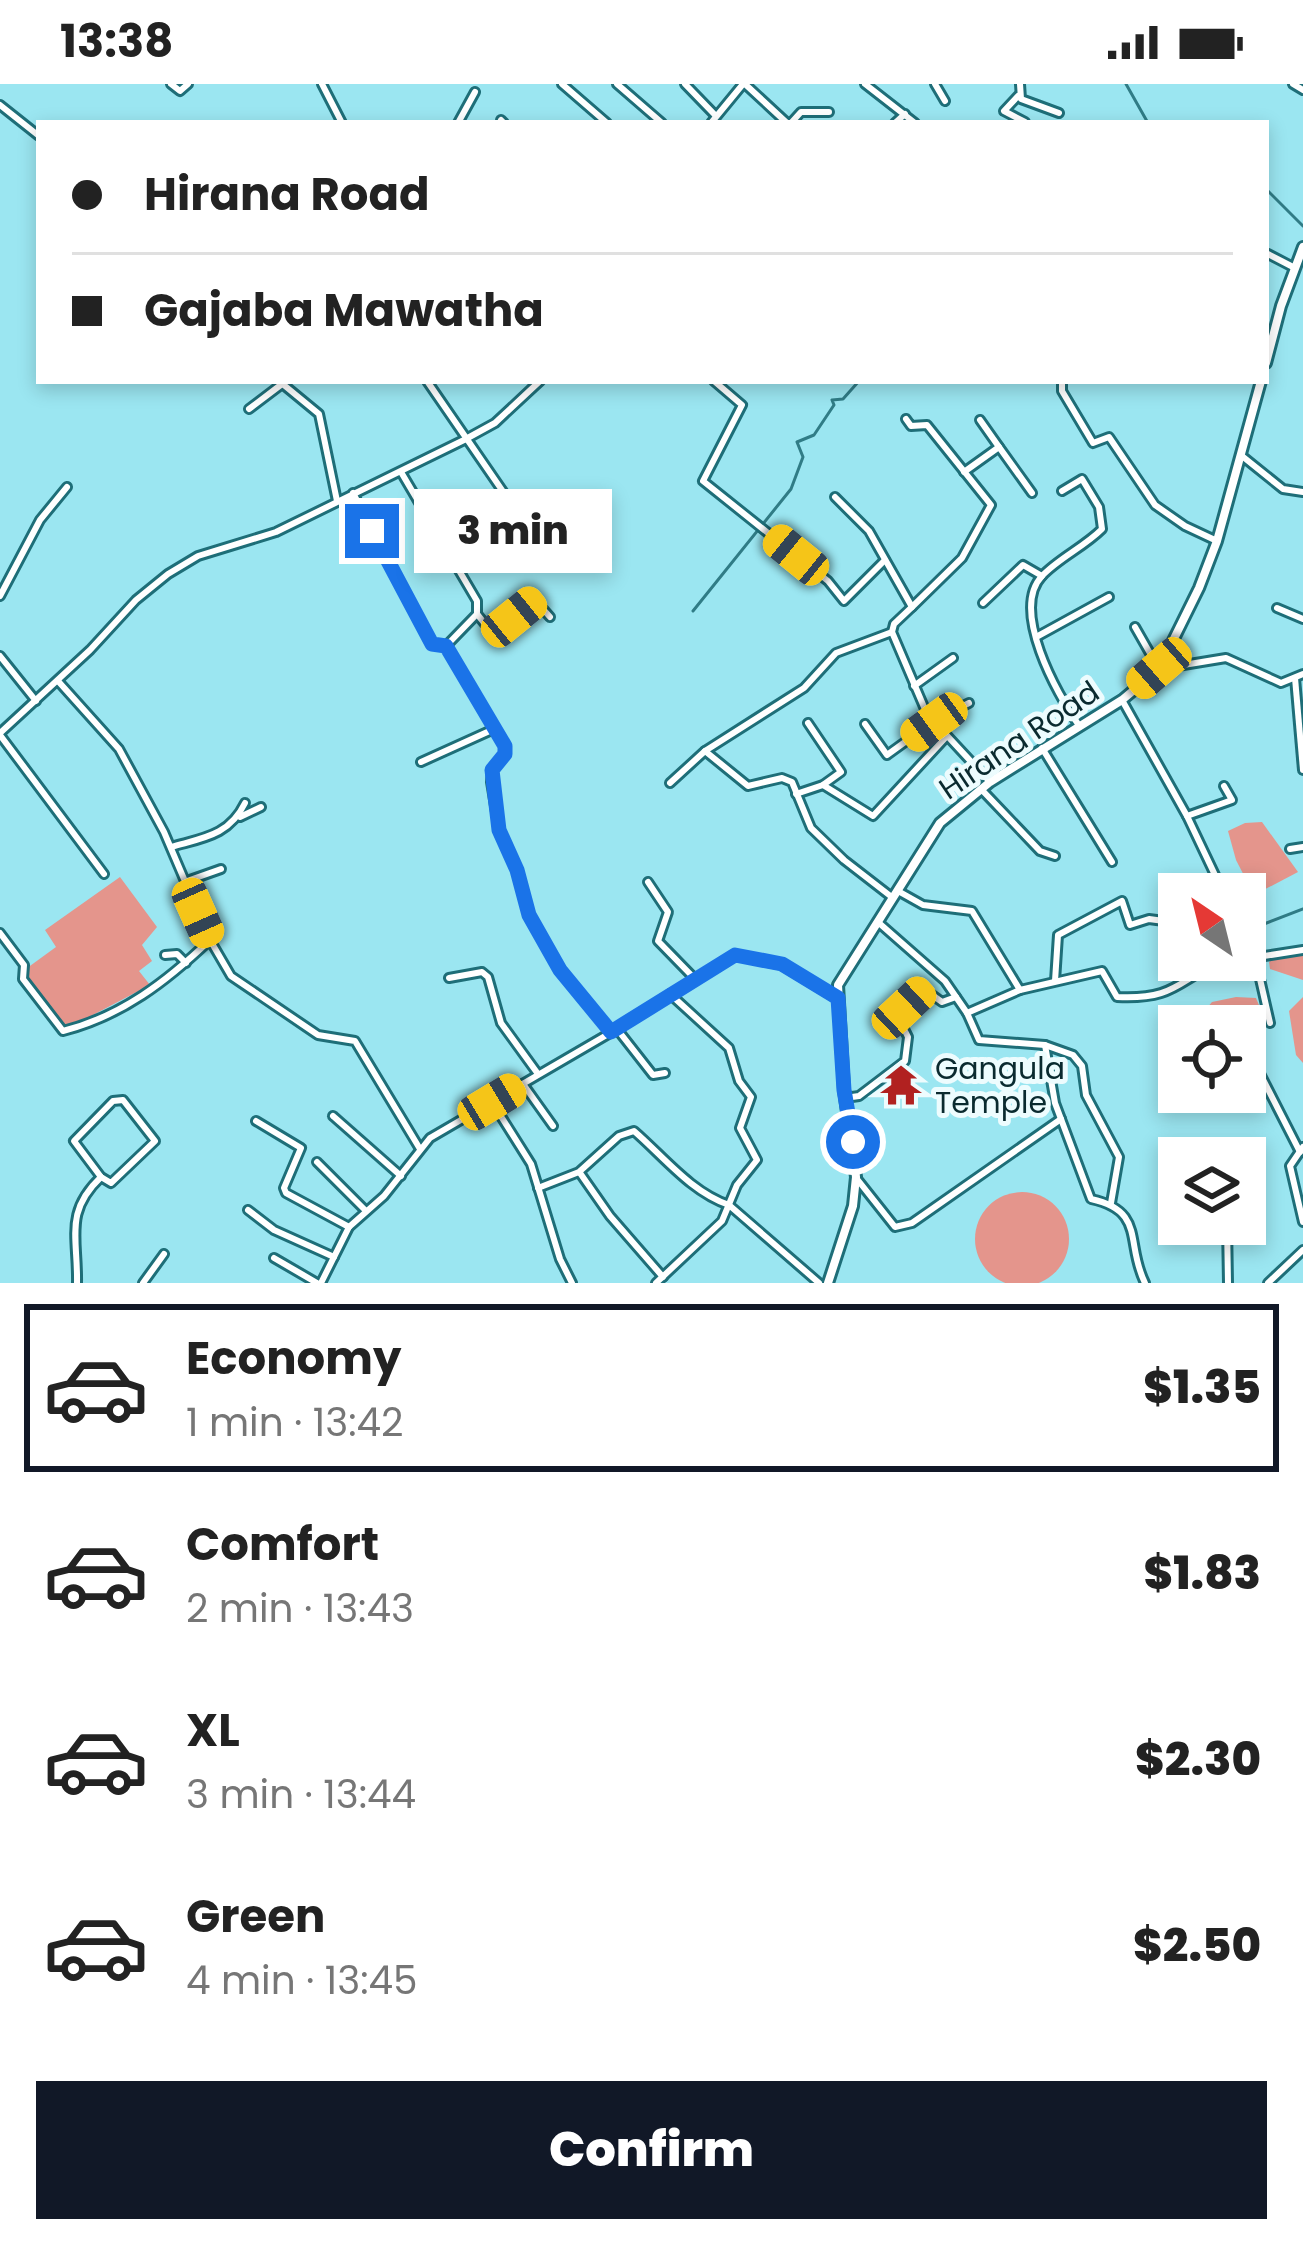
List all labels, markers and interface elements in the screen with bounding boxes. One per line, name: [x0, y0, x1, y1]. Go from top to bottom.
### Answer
text: 13:38: [60, 10, 173, 73]
text: Hirana Road: [144, 163, 430, 226]
text: Gajaba Mawatha: [144, 279, 544, 342]
callout: 3 min: [414, 489, 612, 573]
text: 3 min: [457, 503, 569, 558]
route end: [345, 504, 399, 558]
car: [757, 518, 835, 592]
car: [475, 580, 553, 654]
car: [1120, 631, 1198, 705]
street label: Hirana Road: [930, 670, 1108, 810]
car: [894, 686, 974, 758]
car: [167, 873, 229, 953]
north arrow: [1158, 873, 1266, 981]
map controls: [1158, 873, 1266, 1245]
car: [865, 970, 943, 1046]
button: locate: [1158, 1005, 1266, 1113]
place label: Gangula Temple: [935, 1047, 1065, 1124]
temple icon: Gangula Temple: [878, 1062, 924, 1108]
car: [452, 1068, 532, 1136]
route start: [826, 1115, 880, 1169]
button: layers: [1158, 1137, 1266, 1245]
text: Economy: [186, 1327, 401, 1390]
icon: car: [42, 1334, 150, 1442]
text: $1.35: [1143, 1356, 1261, 1419]
text: 1 min · 13:42: [186, 1395, 403, 1450]
text: Comfort: [186, 1513, 379, 1576]
icon: car: [42, 1520, 150, 1628]
text: $1.83: [1143, 1542, 1261, 1605]
text: 2 min · 13:43: [186, 1581, 414, 1636]
text: XL: [186, 1699, 240, 1762]
icon: car: [42, 1706, 150, 1814]
text: $2.30: [1135, 1728, 1261, 1791]
text: 3 min · 13:44: [186, 1767, 416, 1822]
text: Green: [186, 1885, 325, 1948]
icon: car: [42, 1892, 150, 2000]
text: $2.50: [1133, 1914, 1261, 1977]
text: 4 min · 13:45: [186, 1953, 418, 2008]
button: Confirm: [36, 2081, 1267, 2219]

